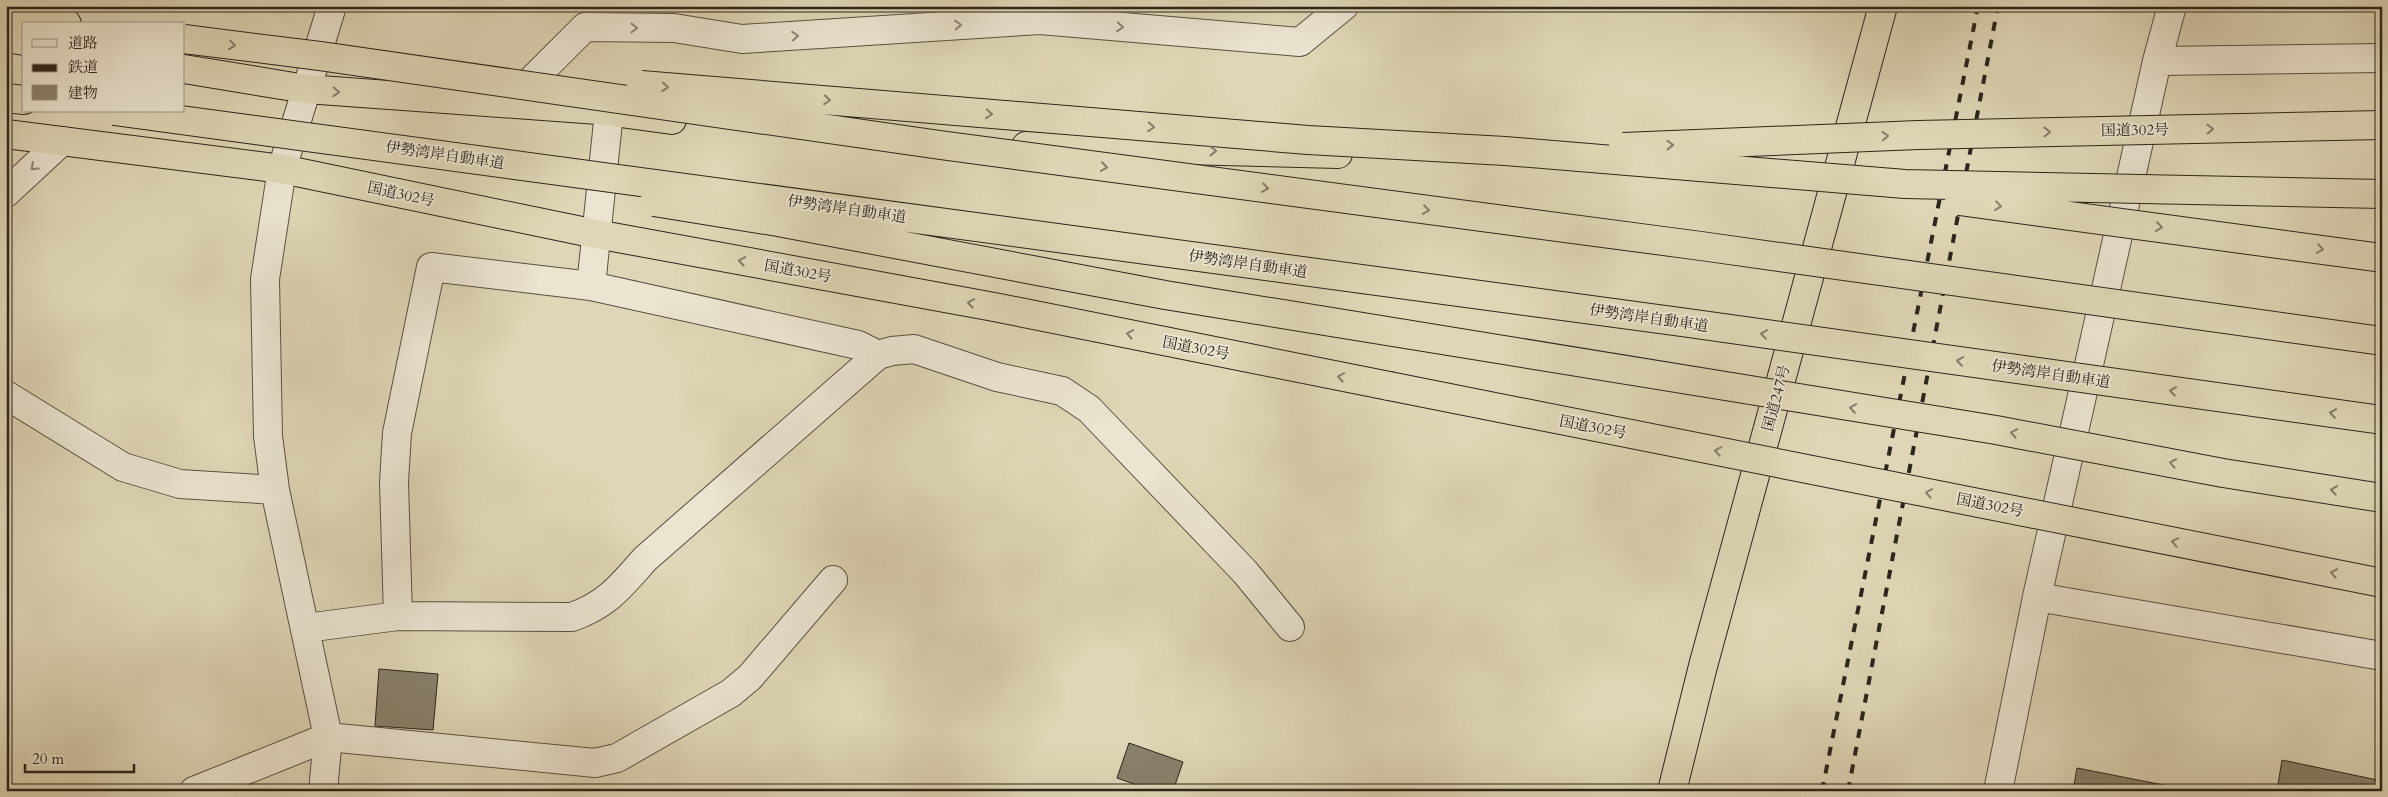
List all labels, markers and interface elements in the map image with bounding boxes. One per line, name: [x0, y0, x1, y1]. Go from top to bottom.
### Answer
one-way arrow: [954, 20, 962, 31]
one-way arrow: [1116, 21, 1124, 32]
legend: [22, 22, 185, 112]
one-way arrow: [630, 23, 638, 33]
one-way arrow: [792, 30, 800, 41]
text: 道路: [68, 33, 98, 53]
one-way arrow: [228, 39, 236, 50]
text: 鉄道: [68, 57, 98, 77]
one-way arrow: [662, 81, 670, 92]
text: 建物: [68, 83, 98, 103]
one-way arrow: [332, 86, 340, 97]
one-way arrow: [824, 95, 832, 106]
one-way arrow: [985, 108, 993, 119]
street label: 国道302号: [2101, 119, 2169, 141]
one-way arrow: [1147, 121, 1155, 132]
one-way arrow: [2206, 124, 2214, 134]
one-way arrow: [2044, 127, 2052, 137]
one-way arrow: [1881, 131, 1889, 142]
street label: 伊勢湾岸自動車道: [384, 137, 506, 173]
one-way arrow: [1666, 140, 1674, 150]
one-way arrow: [1210, 146, 1217, 156]
one-way arrow: [31, 161, 40, 170]
one-way arrow: [1100, 161, 1108, 172]
street label: 国道302号: [366, 177, 436, 211]
one-way arrow: [1261, 182, 1269, 193]
street label: 伊勢湾岸自動車道: [786, 191, 908, 227]
one-way arrow: [1994, 200, 2002, 211]
one-way arrow: [1421, 204, 1430, 214]
one-way arrow: [2155, 222, 2163, 232]
one-way arrow: [2316, 244, 2324, 254]
street label: 伊勢湾岸自動車道: [1187, 246, 1309, 282]
street label: 国道302号: [763, 255, 833, 287]
one-way arrow: [738, 256, 747, 266]
one-way arrow: [966, 298, 975, 308]
street label: 伊勢湾岸自動車道: [1588, 300, 1710, 336]
one-way arrow: [1760, 329, 1768, 339]
one-way arrow: [1126, 330, 1135, 340]
street label: 国道302号: [1161, 332, 1231, 364]
one-way arrow: [1955, 356, 1963, 367]
street label: 伊勢湾岸自動車道: [1990, 356, 2112, 392]
street label: 国道247号: [1758, 363, 1794, 433]
one-way arrow: [1337, 372, 1345, 382]
one-way arrow: [2168, 386, 2177, 396]
one-way arrow: [1849, 403, 1858, 413]
one-way arrow: [2329, 408, 2337, 419]
street label: 国道302号: [1558, 411, 1628, 443]
one-way arrow: [2009, 429, 2018, 439]
one-way arrow: [1714, 447, 1723, 457]
one-way arrow: [2169, 459, 2178, 469]
one-way arrow: [2329, 486, 2338, 496]
one-way arrow: [1925, 489, 1934, 499]
street label: 国道302号: [1955, 489, 2025, 521]
one-way arrow: [2170, 537, 2179, 547]
one-way arrow: [2330, 569, 2338, 579]
scale bar: [25, 742, 134, 774]
text: 20 m: [32, 749, 64, 769]

